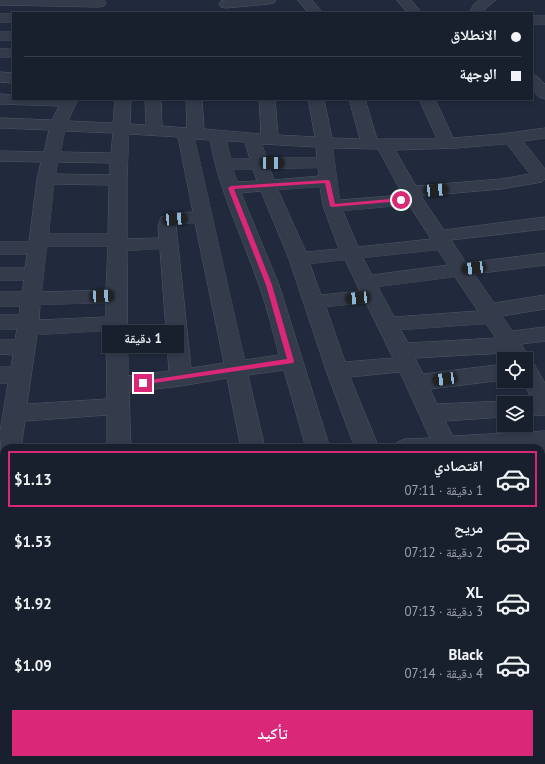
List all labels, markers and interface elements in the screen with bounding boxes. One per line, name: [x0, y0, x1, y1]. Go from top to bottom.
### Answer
text: الانطلاق: [451, 25, 497, 44]
text: الوجهة: [459, 64, 497, 83]
car: [260, 157, 284, 169]
car: [424, 183, 448, 197]
route start: [392, 191, 410, 209]
car: [163, 212, 187, 226]
car: [461, 261, 487, 275]
car: [90, 289, 114, 303]
car: [346, 291, 370, 305]
callout: 1 دقيقة: [102, 325, 184, 353]
text: 1 دقيقة: [124, 330, 162, 347]
map controls: [497, 352, 533, 432]
button: locate: [497, 352, 533, 388]
car: [432, 372, 458, 386]
route end: [134, 374, 152, 392]
button: layers: [497, 396, 533, 432]
text: اقتصادي: [434, 456, 483, 475]
icon: car: [495, 461, 531, 497]
text: $1.13: [14, 470, 52, 489]
text: 1 دقيقة · 07:11: [404, 482, 483, 499]
text: مريح: [454, 518, 483, 537]
icon: car: [495, 523, 531, 559]
text: $1.53: [14, 532, 52, 551]
text: 2 دقيقة · 07:12: [404, 544, 483, 561]
text: XL: [466, 583, 483, 602]
icon: car: [495, 585, 531, 621]
text: $1.92: [14, 594, 52, 613]
text: 3 دقيقة · 07:13: [404, 603, 483, 620]
text: Black: [448, 645, 483, 664]
icon: car: [495, 647, 531, 683]
text: $1.09: [14, 656, 52, 675]
text: 4 دقيقة · 07:14: [404, 665, 483, 682]
button: تأكيد: [12, 710, 533, 756]

